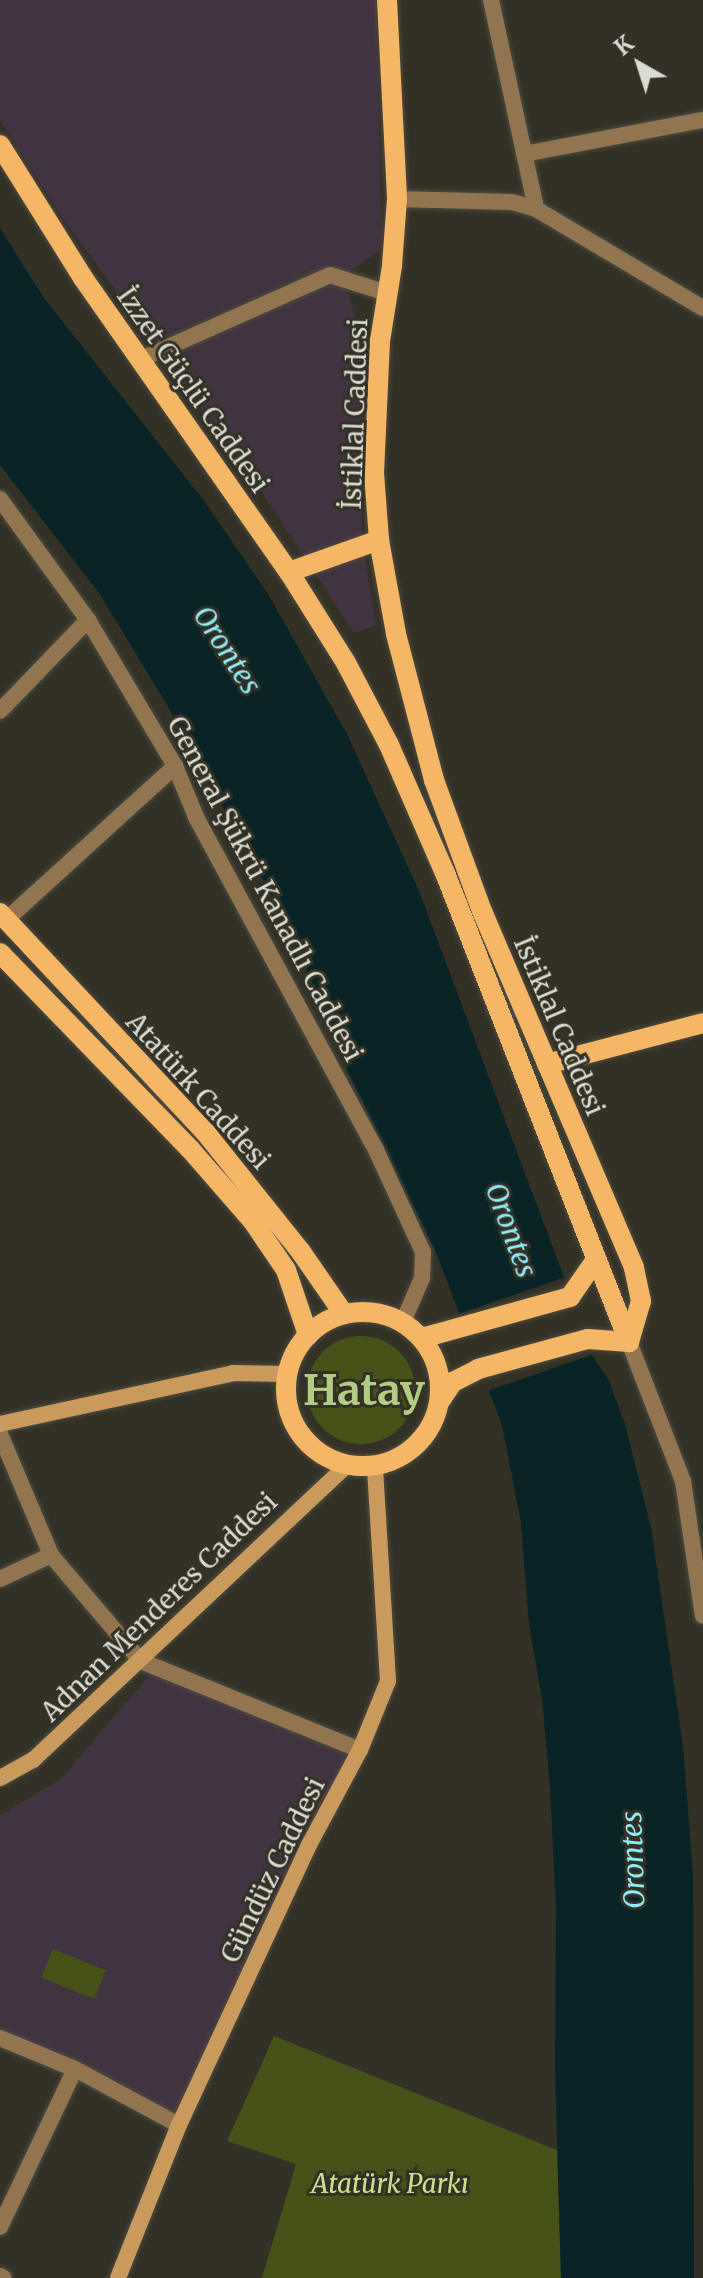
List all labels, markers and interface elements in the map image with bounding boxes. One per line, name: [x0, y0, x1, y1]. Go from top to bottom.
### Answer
north arrow: [599, 24, 679, 104]
text: K: [609, 29, 639, 61]
street label: İzzet Güçlü Caddesi: [110, 281, 276, 499]
street label: İstiklal Caddesi: [336, 318, 374, 510]
water label: Orontes: [186, 600, 268, 700]
street label: General Şükrü Kanadlı Caddesi: [161, 711, 369, 1067]
street label: İstiklal Caddesi: [507, 932, 611, 1120]
street label: Atatürk Caddesi: [120, 1006, 276, 1176]
water label: Orontes: [478, 1178, 544, 1282]
district label: Hatay: [303, 1365, 425, 1415]
street label: Adnan Menderes Caddesi: [35, 1486, 283, 1728]
street label: Gündüz Caddesi: [215, 1772, 331, 1968]
water label: Orontes: [615, 1811, 651, 1909]
park label: Atatürk Parkı: [311, 2168, 469, 2200]

